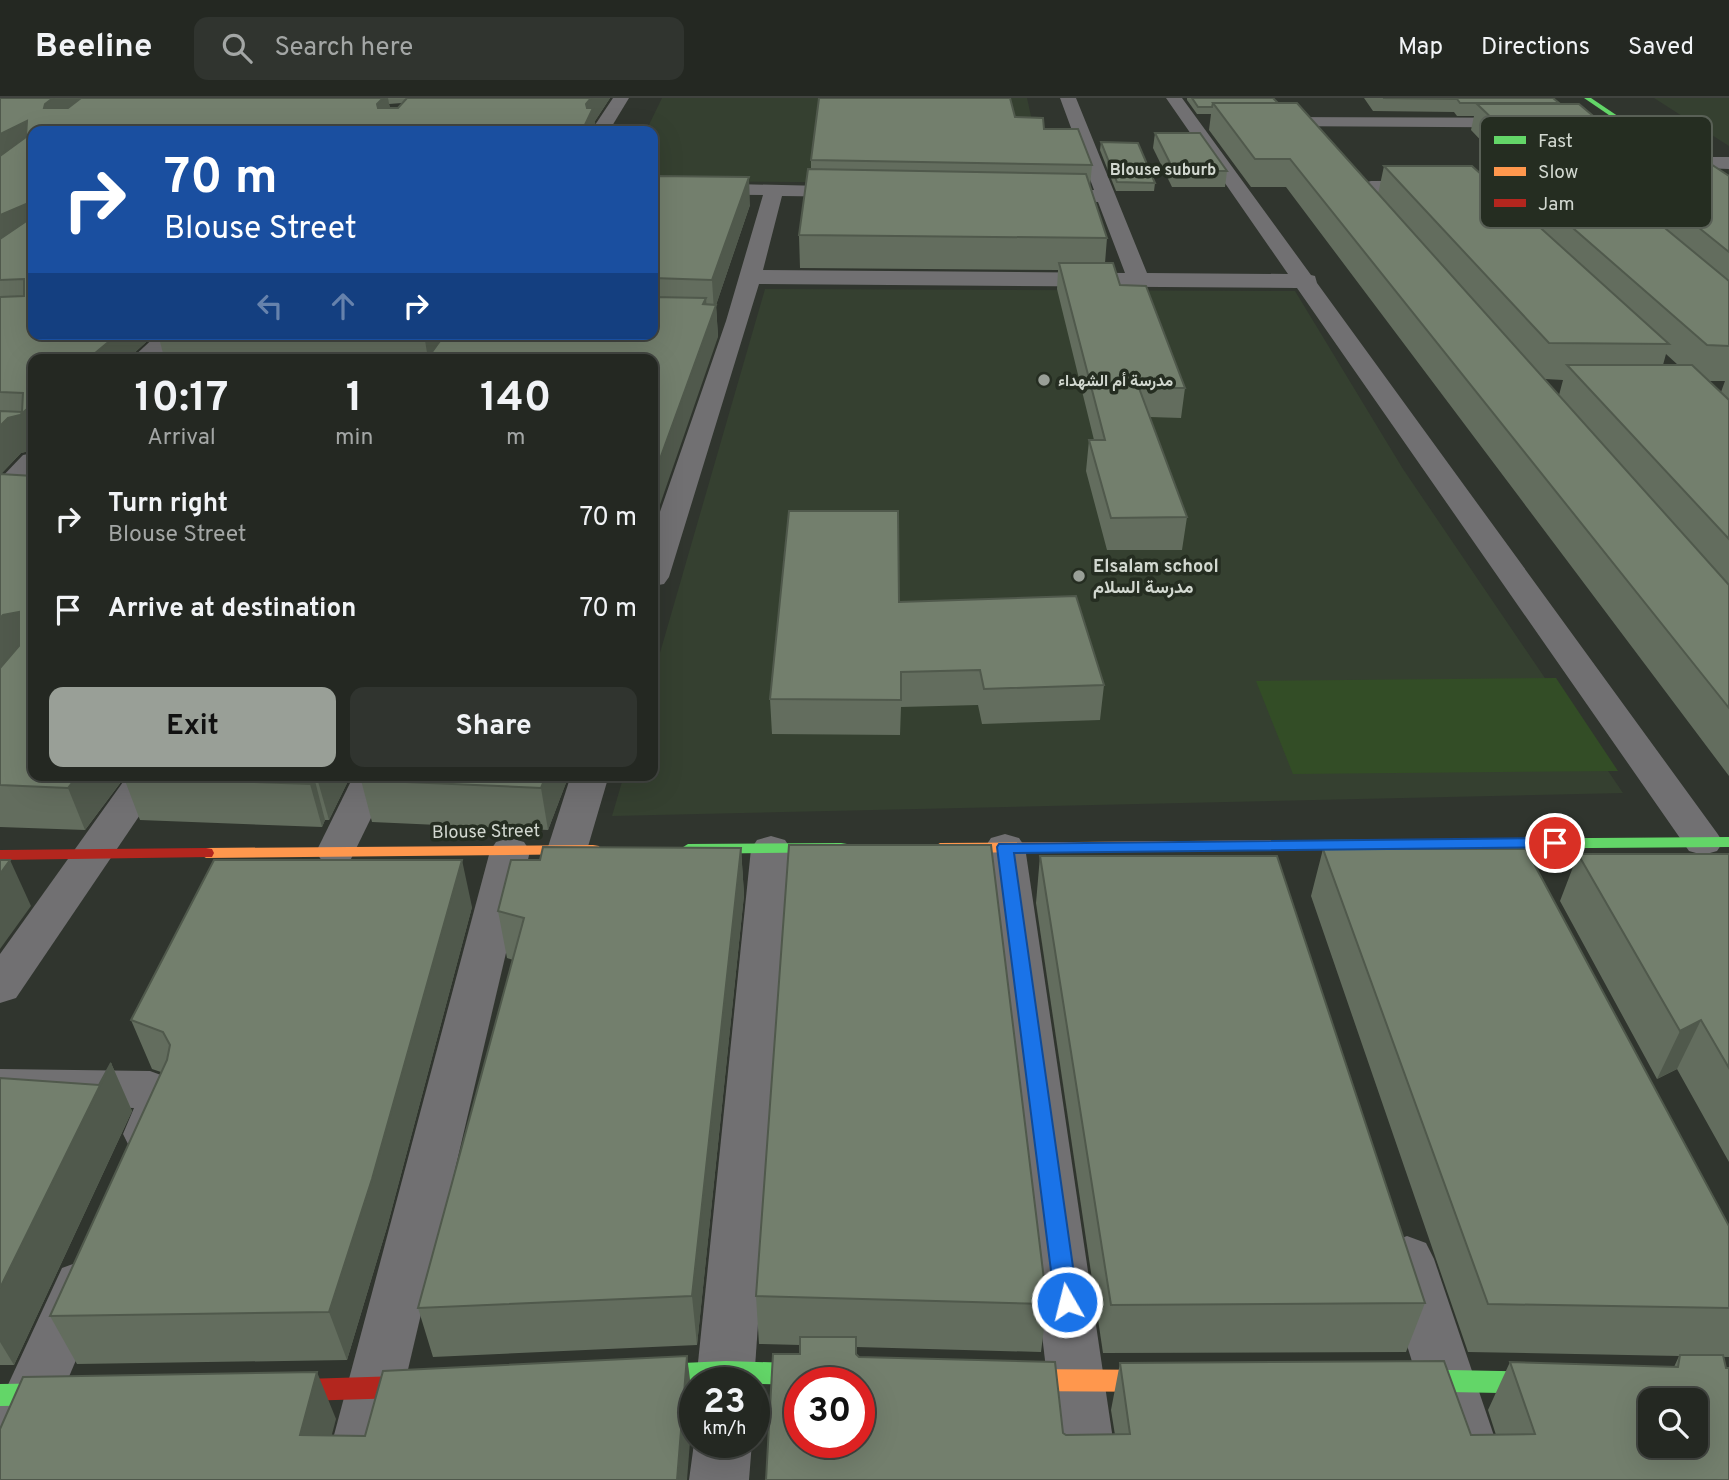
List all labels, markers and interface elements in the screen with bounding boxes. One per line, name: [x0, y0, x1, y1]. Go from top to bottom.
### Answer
search box: [194, 17, 684, 80]
text: Beeline: [35, 27, 152, 69]
icon: search: [218, 29, 256, 67]
text: Search here: [274, 32, 413, 65]
text: Map: [1398, 33, 1443, 63]
text: Directions: [1481, 33, 1590, 63]
text: Saved: [1628, 33, 1694, 63]
legend: [1480, 116, 1712, 228]
text: Fast: [1538, 130, 1573, 154]
text: 70 m: [164, 149, 278, 211]
icon: right: [49, 154, 140, 245]
district label: Blouse suburb: [1110, 161, 1216, 181]
text: Slow: [1538, 161, 1578, 185]
text: Jam: [1538, 193, 1575, 217]
text: Blouse Street: [164, 210, 357, 250]
icon: left: [251, 287, 289, 325]
icon: ahead: [324, 287, 362, 325]
icon: right: [397, 287, 435, 325]
marker: مدرسة أم الشهداء: [1036, 372, 1052, 388]
place label: مدرسة أم الشهداء: [1058, 372, 1174, 392]
text: 10:17: [135, 373, 228, 426]
text: 1: [346, 373, 363, 426]
text: 140: [480, 373, 551, 426]
text: Arrival: [147, 424, 216, 453]
text: min: [335, 424, 373, 453]
text: m: [506, 424, 525, 453]
text: Turn right: [108, 488, 228, 521]
icon: right: [49, 500, 87, 538]
text: 70 m: [579, 502, 637, 535]
text: Blouse Street: [108, 521, 247, 550]
place label: Elsalam school مدرسة السلام: [1093, 556, 1219, 600]
marker: Elsalam school مدرسة السلام: [1071, 568, 1087, 584]
icon: arrive: [49, 591, 87, 629]
text: Arrive at destination: [108, 593, 356, 626]
text: 70 m: [579, 593, 637, 626]
button: Exit: [49, 687, 336, 767]
button: Share: [350, 687, 637, 767]
pin: [1525, 813, 1585, 873]
street label: Blouse Street: [432, 820, 540, 845]
icon: arrive: [1536, 824, 1574, 862]
position arrow: [1030, 1265, 1104, 1339]
speed limit sign: 30: [784, 1367, 875, 1458]
text: 23: [703, 1381, 746, 1425]
map controls: [1638, 1388, 1708, 1458]
button: search: [1638, 1388, 1708, 1458]
text: km/h: [703, 1418, 746, 1441]

